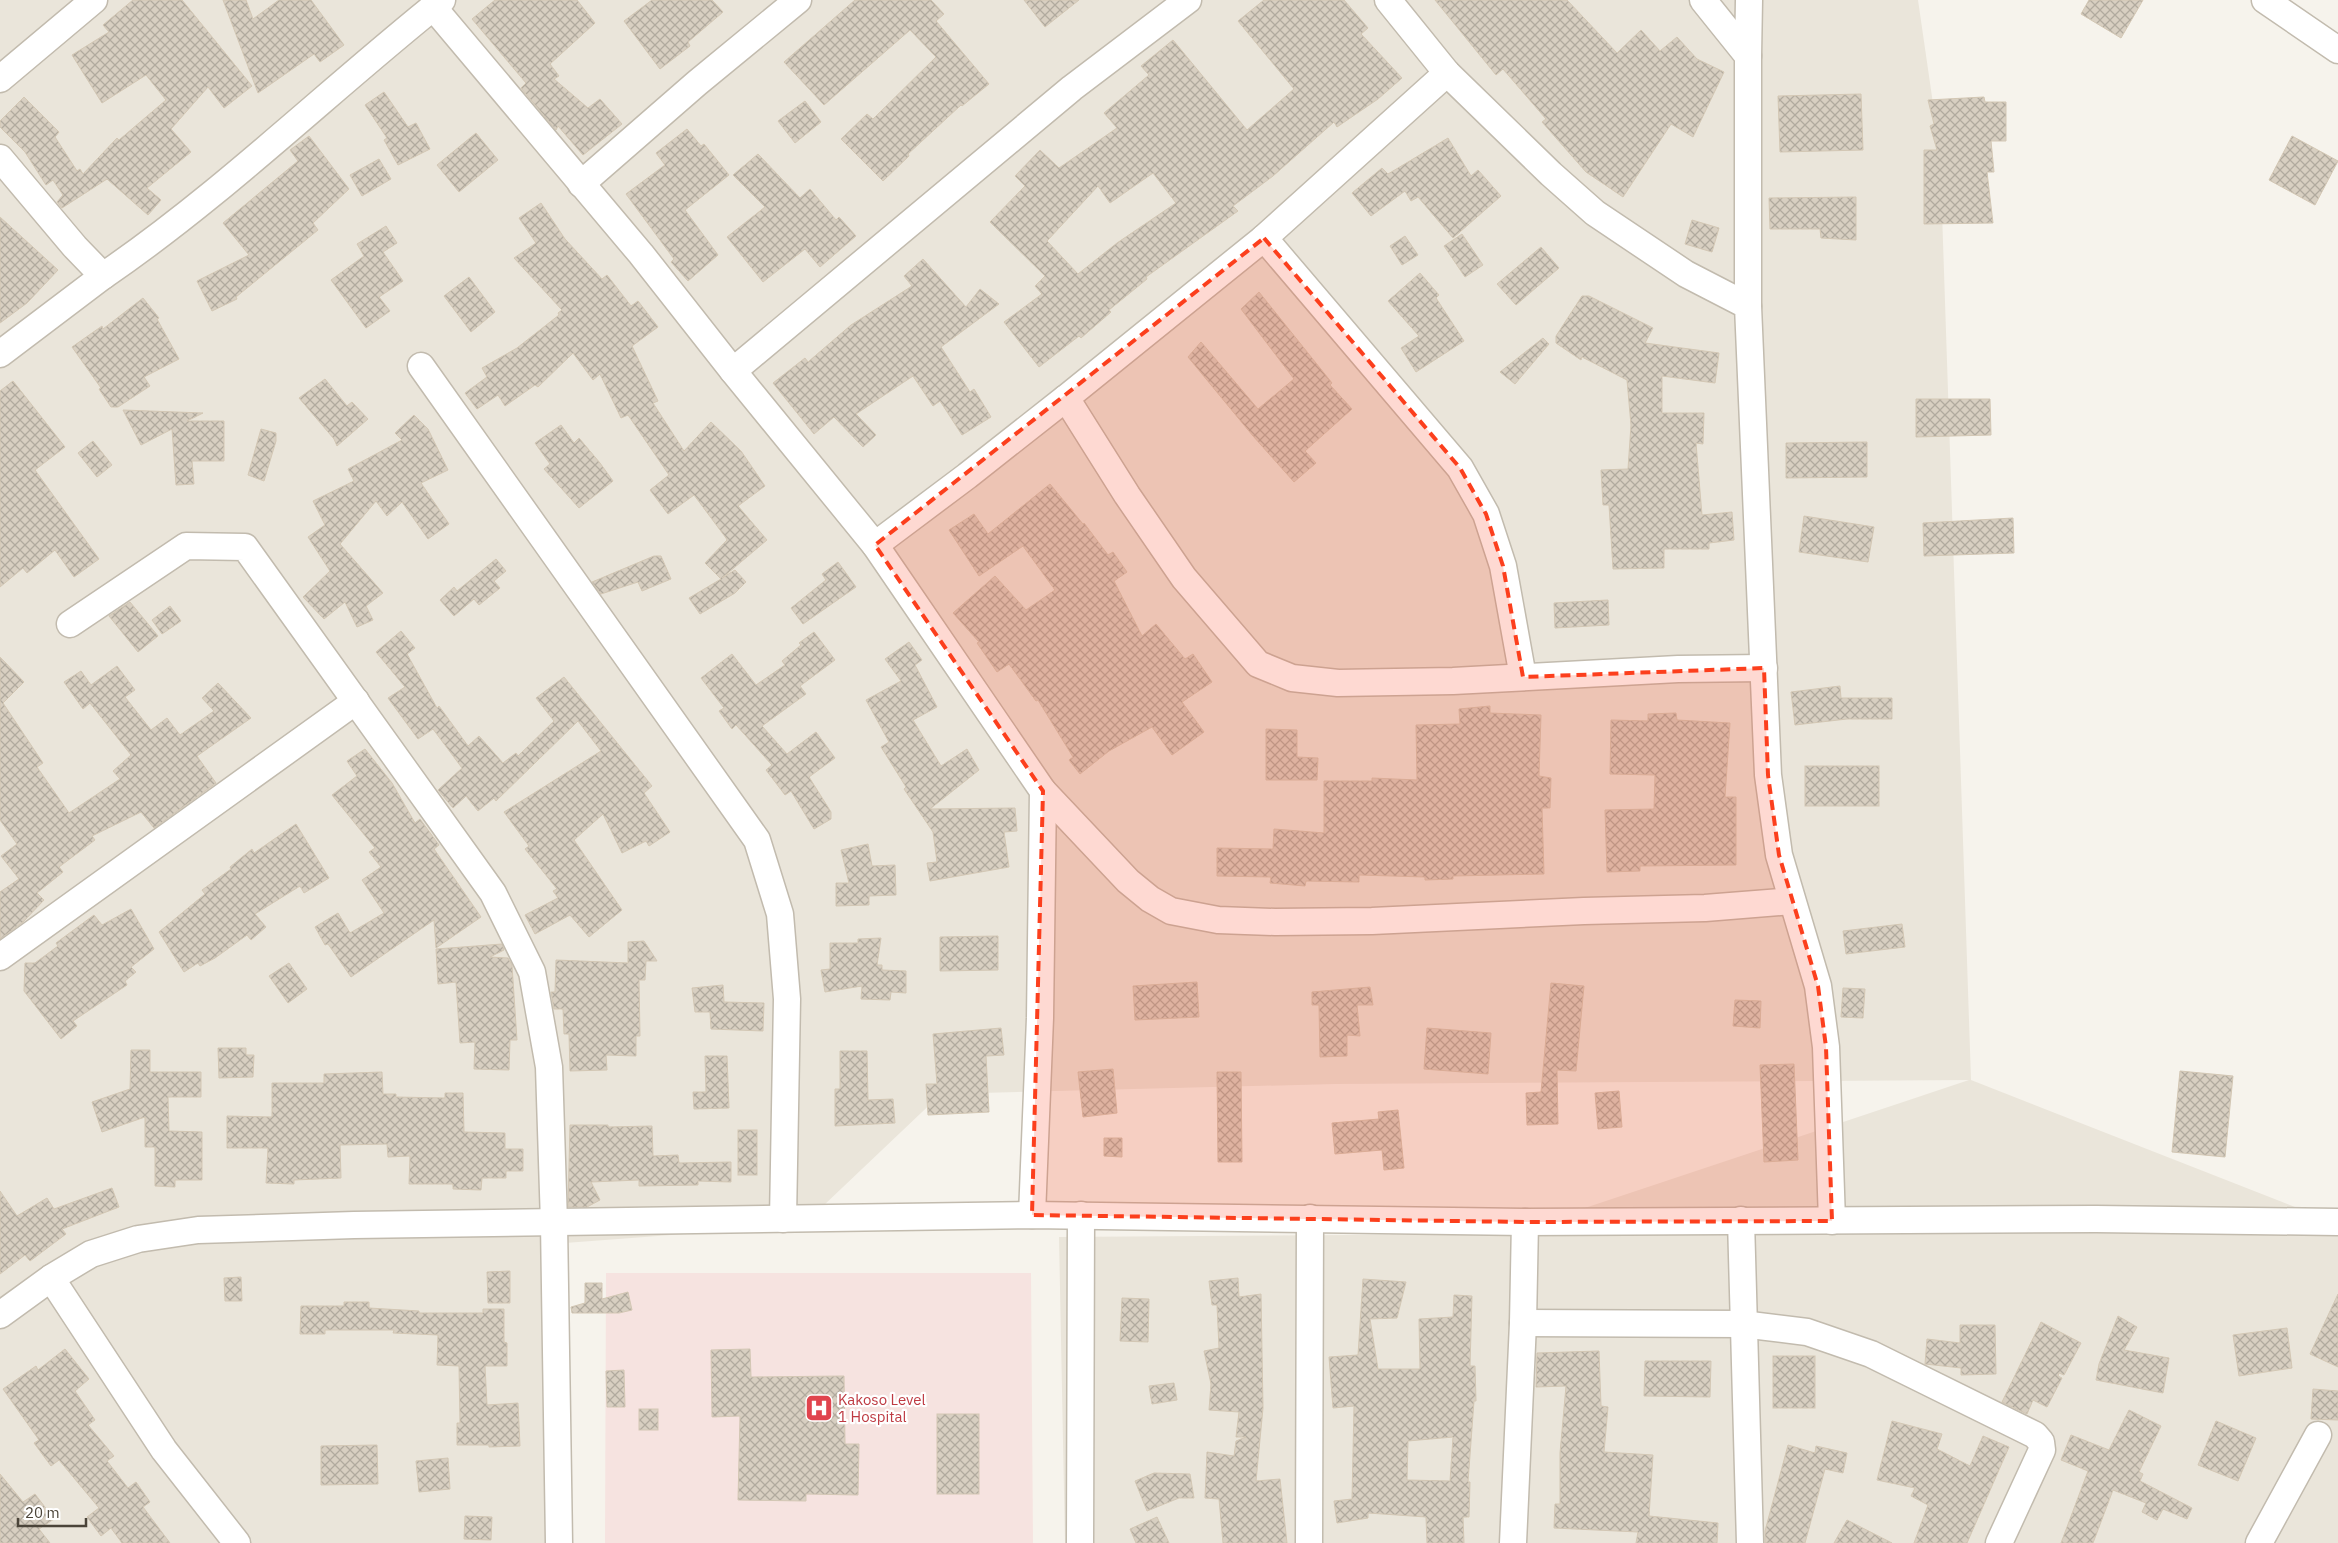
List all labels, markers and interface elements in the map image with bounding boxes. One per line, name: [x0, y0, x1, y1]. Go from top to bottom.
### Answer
place label: Kakoso Level 1 Hospital: [838, 1390, 926, 1426]
hospital icon: Kakoso Level 1 Hospital: [804, 1393, 834, 1423]
scale bar: [18, 1496, 85, 1528]
text: 20 m: [25, 1503, 60, 1522]

